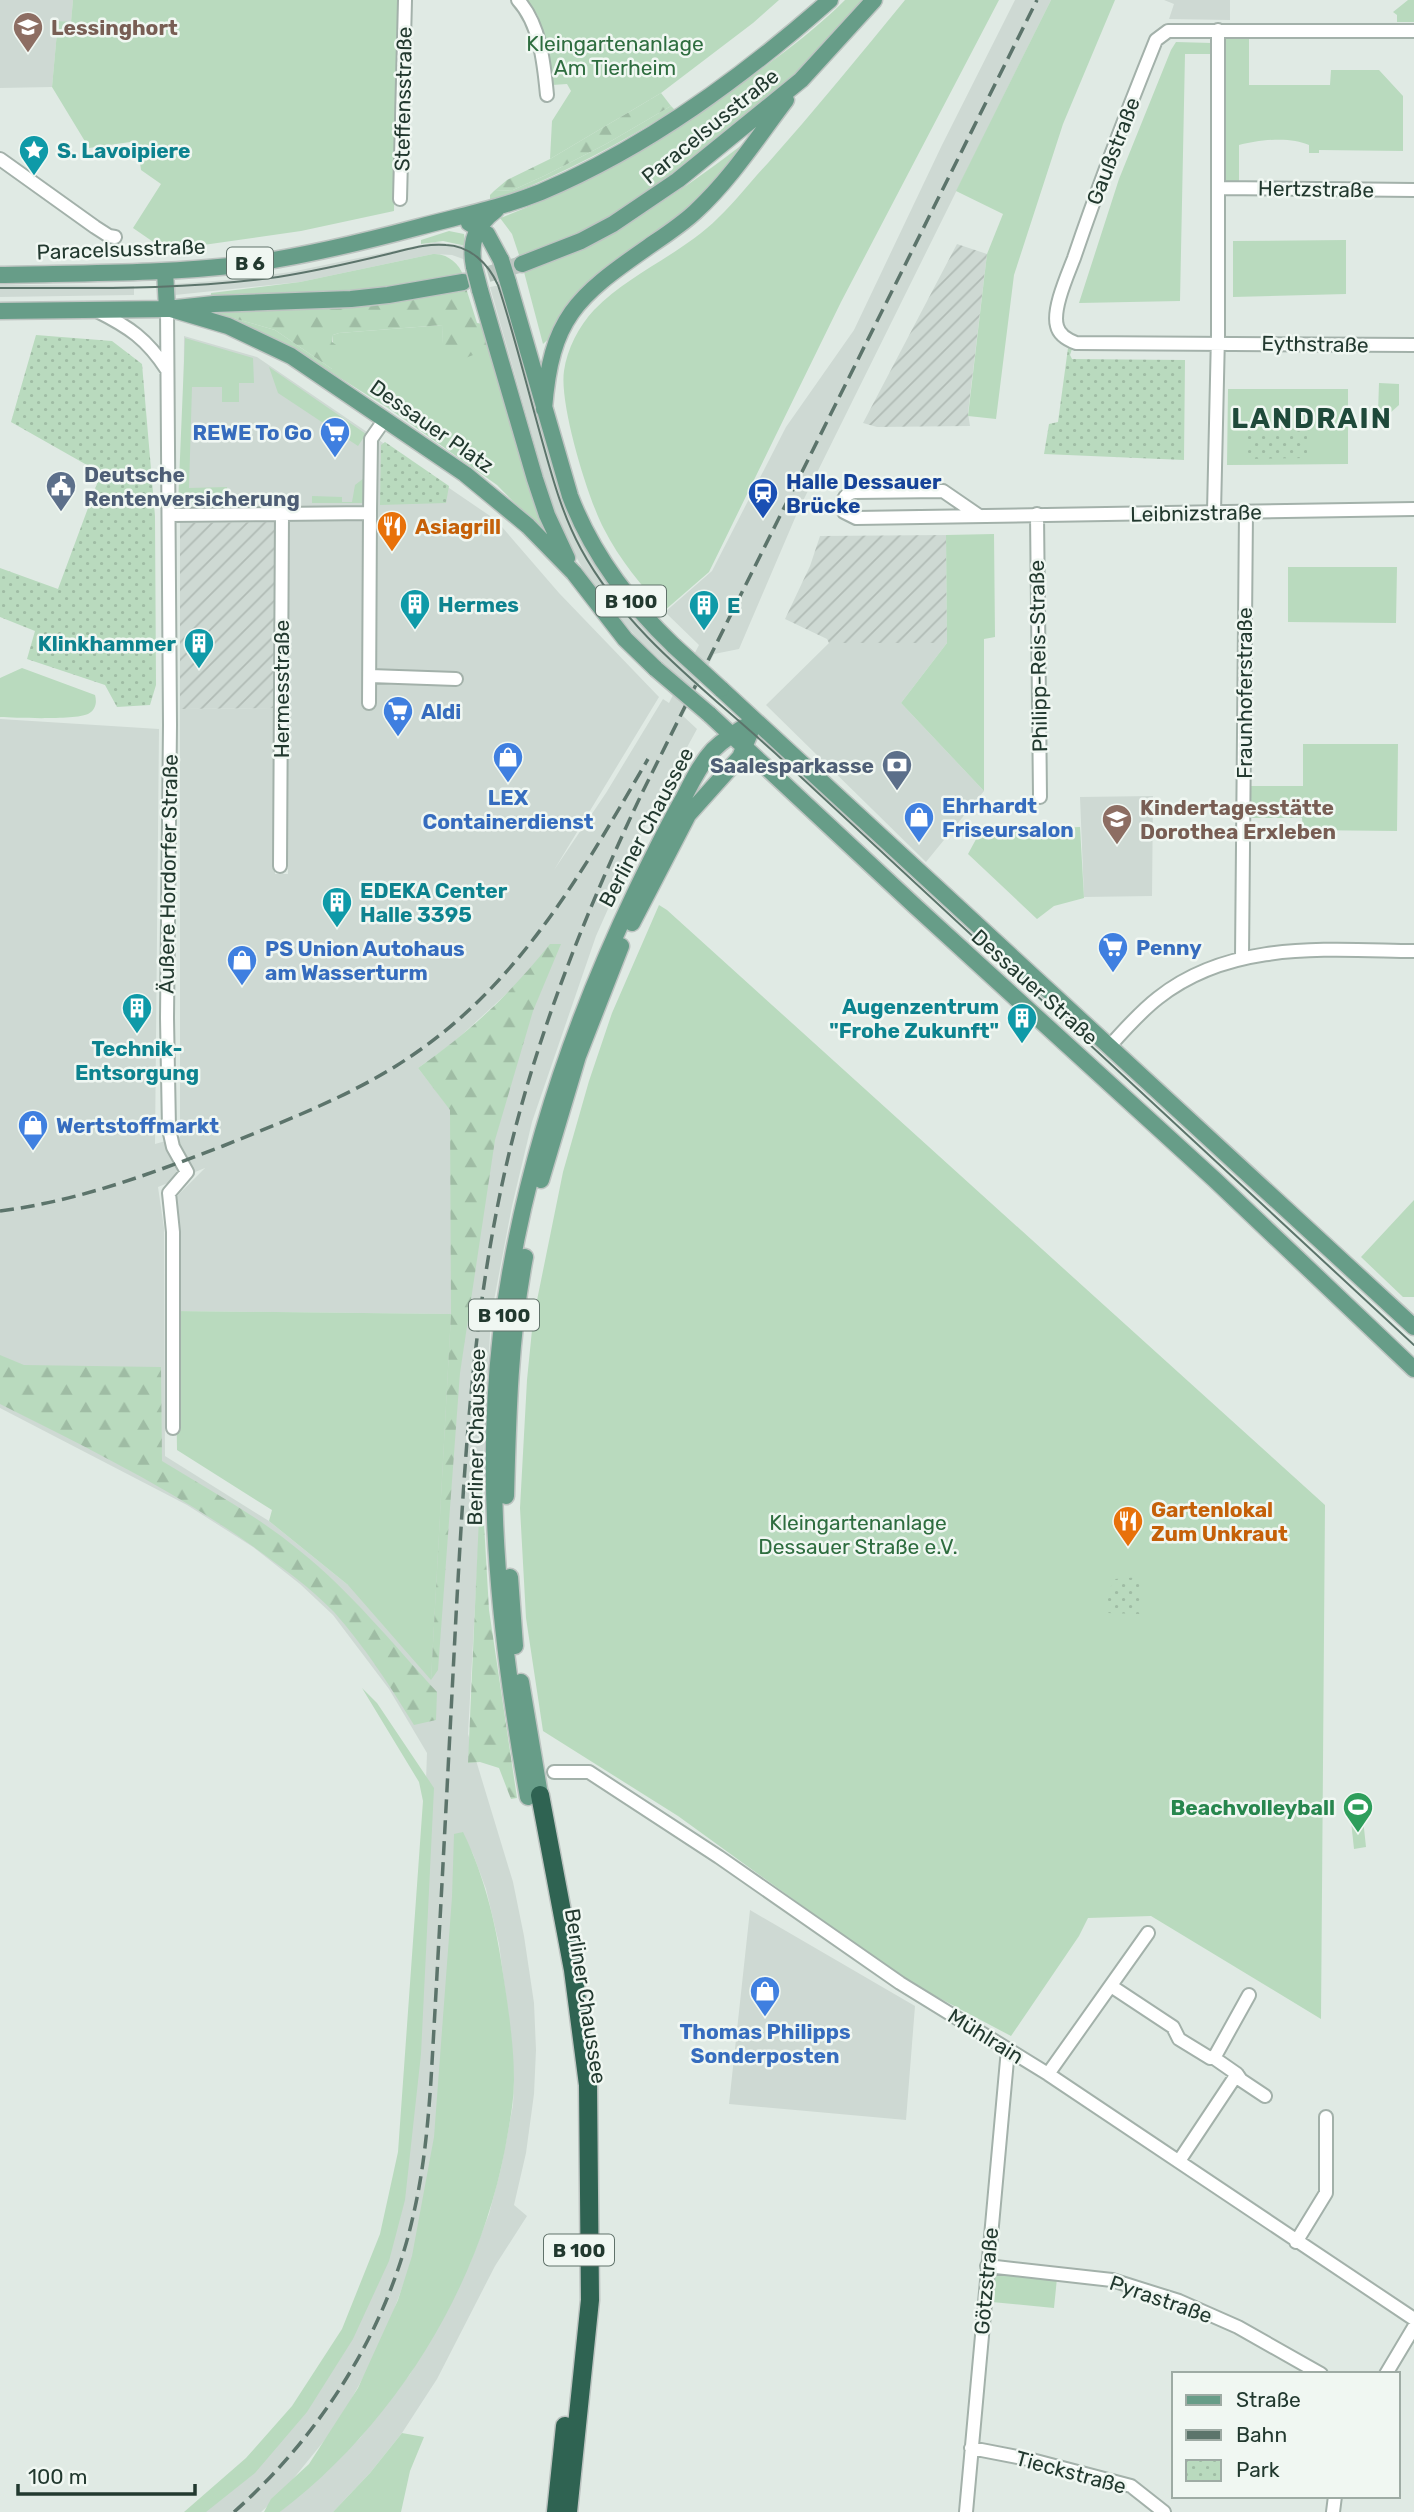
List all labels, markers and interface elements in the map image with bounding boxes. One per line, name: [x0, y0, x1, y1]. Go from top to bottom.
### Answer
school or university icon: Lessinghort: [11, 10, 45, 54]
place label: Lessinghort: [51, 15, 178, 40]
street label: Steffensstraße: [389, 26, 417, 172]
park label: Kleingartenanlage Am Tierheim: [526, 31, 704, 80]
street label: Paracelsusstraße: [636, 63, 784, 189]
street label: Gaußstraße: [1081, 94, 1145, 208]
place icon: S. Lavoipiere: [17, 133, 51, 177]
place label: S. Lavoipiere: [57, 138, 191, 163]
street label: Hertzstraße: [1258, 175, 1374, 203]
street label: Paracelsusstraße: [36, 234, 206, 264]
road number: B 6: [227, 247, 273, 278]
street label: Eythstraße: [1261, 331, 1369, 357]
street label: Dessauer Platz: [365, 374, 499, 478]
district label: LANDRAIN: [1231, 402, 1393, 435]
supermarket icon: REWE To Go: [318, 415, 352, 459]
place label: REWE To Go: [193, 420, 312, 445]
place label: Deutsche Rentenversicherung: [84, 462, 300, 511]
public building icon: Deutsche Rentenversicherung: [44, 469, 78, 513]
place label: Halle Dessauer Brücke: [786, 469, 942, 518]
station icon: Halle Dessauer Brücke: [746, 476, 780, 520]
street label: Leibnizstraße: [1130, 499, 1262, 527]
restaurant icon: Asiagrill: [375, 509, 409, 553]
place label: Asiagrill: [415, 514, 501, 539]
street label: Philipp-Reis-Straße: [1024, 560, 1052, 752]
road number: B 100: [596, 586, 666, 616]
building icon: Hermes: [398, 587, 432, 631]
building icon: E: [687, 588, 721, 632]
place label: Hermes: [438, 592, 519, 617]
place label: E: [727, 593, 740, 618]
street label: Fraunhoferstraße: [1232, 607, 1257, 779]
street label: Hermesstraße: [269, 620, 294, 758]
building icon: Klinkhammer: [182, 626, 216, 670]
place label: Klinkhammer: [38, 631, 176, 656]
supermarket icon: Aldi: [381, 694, 415, 738]
place label: Aldi: [421, 699, 461, 724]
shop icon: LEX Containerdienst: [491, 740, 525, 784]
street label: Berliner Chaussee: [593, 743, 699, 911]
bank icon: Saalesparkasse: [880, 748, 914, 792]
place label: Saalesparkasse: [710, 753, 874, 778]
street label: Äußere Hordorfer Straße: [153, 754, 183, 994]
place label: LEX Containerdienst: [422, 785, 594, 834]
place label: Ehrhardt Friseursalon: [942, 793, 1074, 842]
place label: Kindertagesstätte Dorothea Erxleben: [1140, 795, 1336, 844]
shop icon: Ehrhardt Friseursalon: [902, 800, 936, 844]
school or university icon: Kindertagesstätte Dorothea Erxleben: [1100, 802, 1134, 846]
place label: EDEKA Center Halle 3395: [360, 878, 508, 927]
building icon: EDEKA Center Halle 3395: [320, 885, 354, 929]
street label: Dessauer Straße: [967, 924, 1103, 1050]
supermarket icon: Penny: [1096, 930, 1130, 974]
place label: Penny: [1136, 935, 1202, 960]
place label: PS Union Autohaus am Wasserturm: [265, 936, 465, 985]
shop icon: PS Union Autohaus am Wasserturm: [225, 943, 259, 987]
building icon: Technik- Entsorgung: [120, 991, 154, 1035]
place label: Augenzentrum "Frohe Zukunft": [829, 994, 999, 1043]
building icon: Augenzentrum "Frohe Zukunft": [1005, 1001, 1039, 1045]
place label: Technik- Entsorgung: [75, 1036, 199, 1085]
shop icon: Wertstoffmarkt: [16, 1108, 50, 1152]
place label: Wertstoffmarkt: [56, 1113, 219, 1138]
road number: B 100: [469, 1300, 539, 1330]
street label: Berliner Chaussee: [462, 1348, 490, 1526]
place label: Gartenlokal Zum Unkraut: [1151, 1497, 1288, 1546]
restaurant icon: Gartenlokal Zum Unkraut: [1111, 1504, 1145, 1548]
park label: Kleingartenanlage Dessauer Straße e.V.: [758, 1510, 958, 1559]
sports icon: Beachvolleyball: [1341, 1790, 1375, 1834]
place label: Beachvolleyball: [1171, 1795, 1335, 1820]
street label: Berliner Chaussee: [560, 1907, 612, 2085]
shop icon: Thomas Philipps Sonderposten: [748, 1974, 782, 2018]
street label: Mühlrain: [944, 2003, 1028, 2069]
place label: Thomas Philipps Sonderposten: [679, 2019, 851, 2068]
street label: Götzstraße: [969, 2226, 1003, 2336]
road number: B 100: [544, 2234, 614, 2266]
street label: Pyrastraße: [1106, 2270, 1216, 2328]
legend: [1172, 2372, 1400, 2498]
text: Straße: [1236, 2387, 1301, 2412]
text: Bahn: [1236, 2422, 1287, 2447]
street label: Tieckstraße: [1013, 2445, 1129, 2499]
scale bar: [18, 2452, 194, 2496]
text: Park: [1236, 2457, 1280, 2482]
text: 100 m: [28, 2464, 87, 2489]

